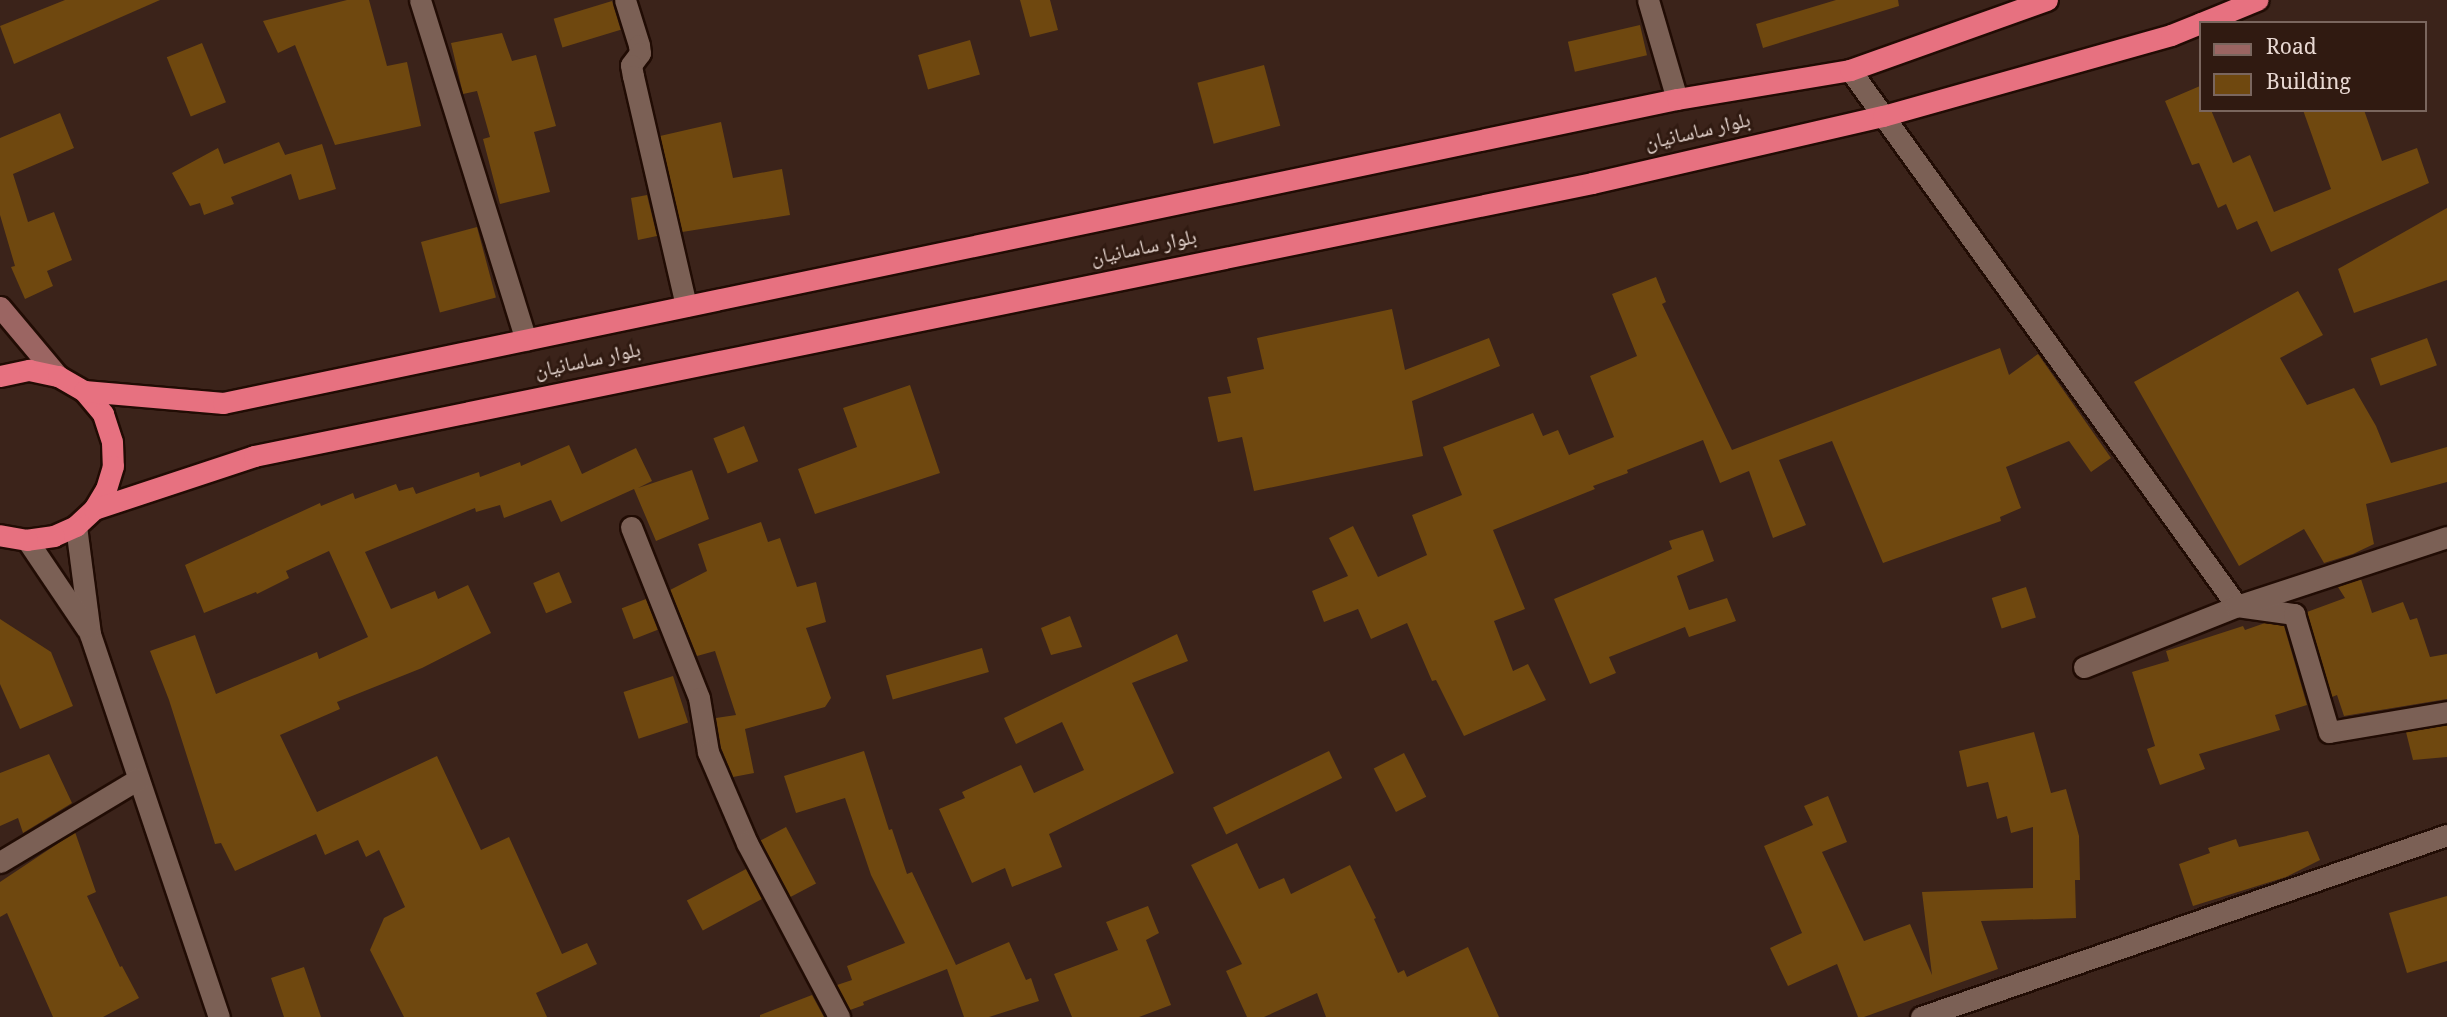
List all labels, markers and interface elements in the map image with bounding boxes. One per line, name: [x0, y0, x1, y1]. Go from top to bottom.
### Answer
legend: [2198, 21, 2426, 112]
text: Road: [2266, 32, 2317, 67]
text: Building: [2266, 67, 2351, 102]
street label: بلوار ساسانیان: [1643, 110, 1753, 158]
street label: بلوار ساسانیان: [1089, 226, 1199, 274]
street label: بلوار ساسانیان: [533, 339, 643, 387]

